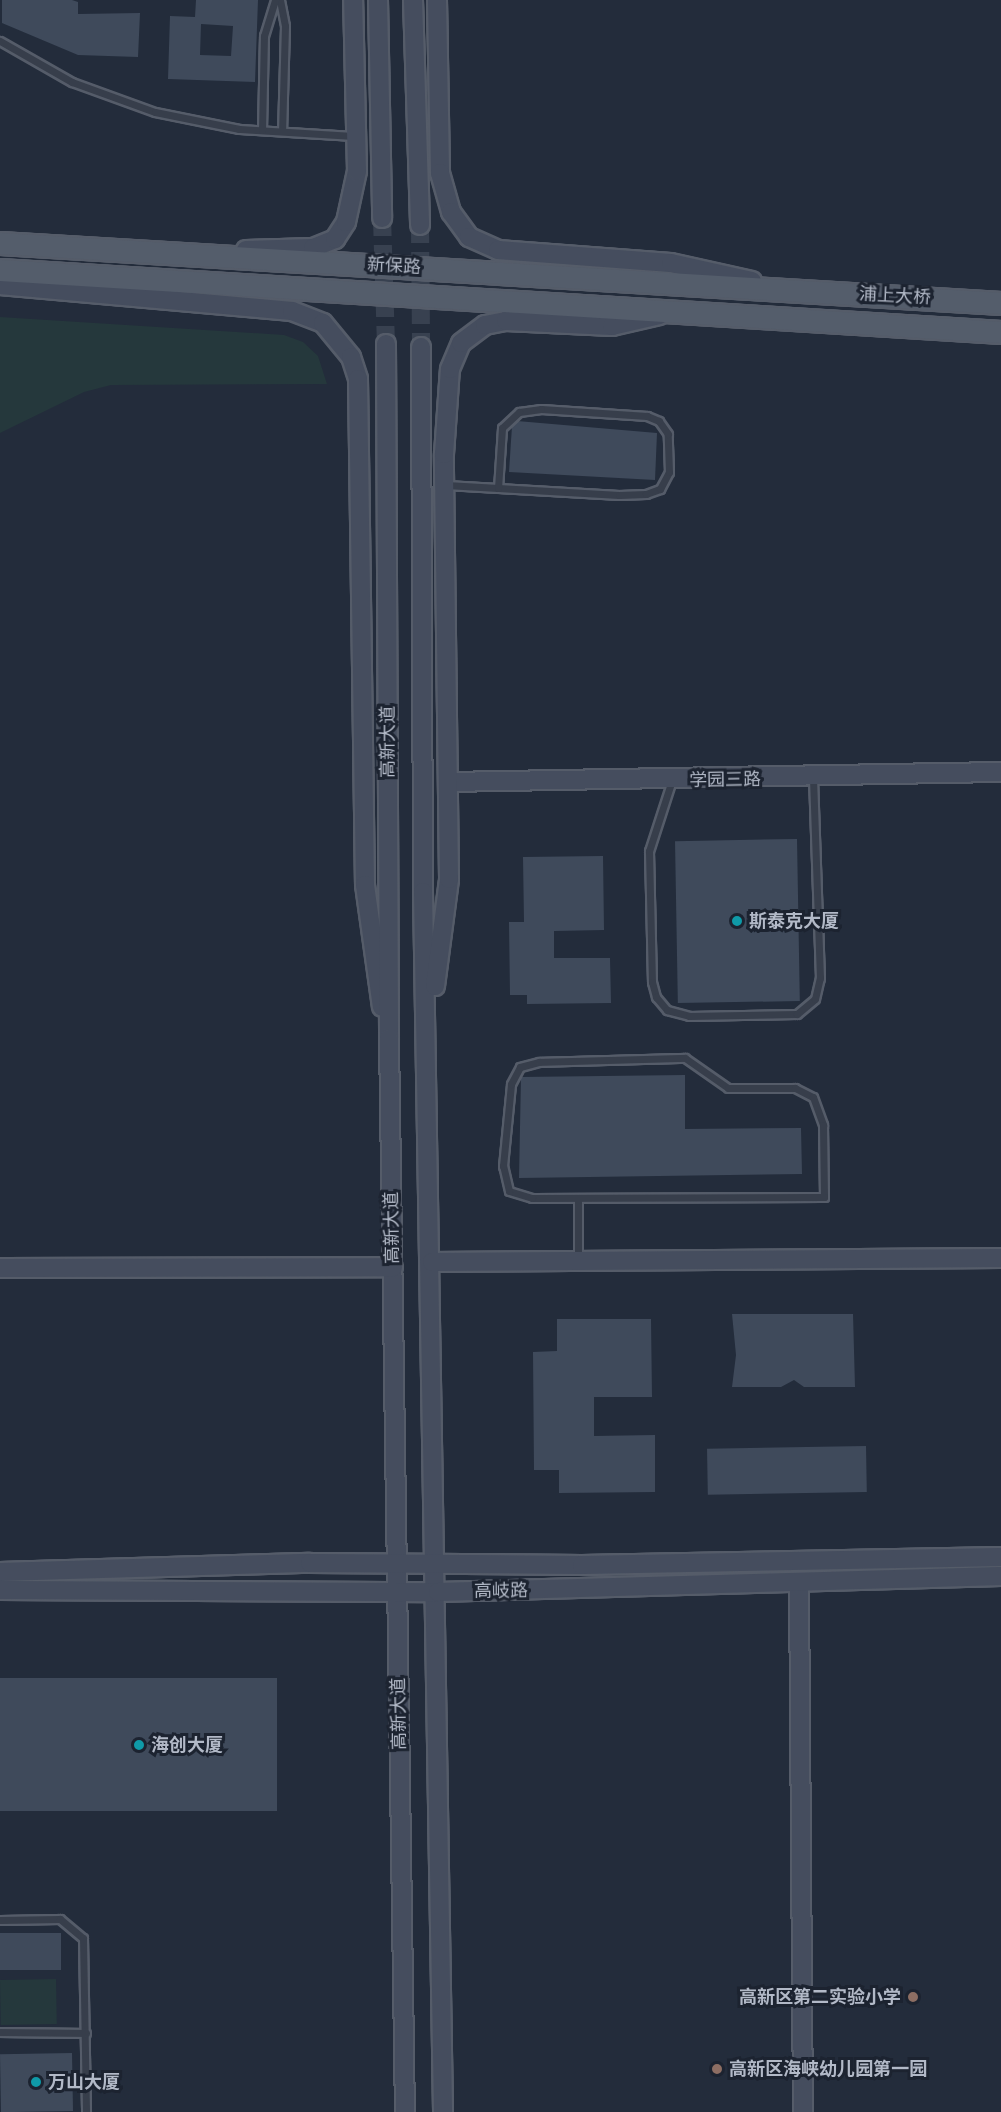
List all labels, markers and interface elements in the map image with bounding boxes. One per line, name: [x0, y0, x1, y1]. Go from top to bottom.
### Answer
street label: 新保路: [366, 254, 422, 278]
street label: 浦上大桥: [858, 283, 932, 309]
street label: 高新大道: [377, 706, 399, 778]
street label: 学园三路: [689, 769, 761, 791]
place label: 斯泰克大厦: [749, 910, 839, 932]
marker: 斯泰克大厦: [730, 914, 744, 928]
street label: 高新大道: [381, 1192, 403, 1264]
street label: 高岐路: [474, 1580, 528, 1602]
street label: 高新大道: [388, 1678, 410, 1750]
place label: 海创大厦: [151, 1734, 223, 1756]
marker: 海创大厦: [132, 1738, 146, 1752]
place label: 高新区第二实验小学: [739, 1986, 901, 2008]
marker: 高新区第二实验小学: [906, 1990, 920, 2004]
place label: 高新区海峡幼儿园第一园: [729, 2058, 927, 2080]
marker: 高新区海峡幼儿园第一园: [710, 2062, 724, 2076]
place label: 万山大厦: [48, 2071, 120, 2093]
marker: 万山大厦: [29, 2075, 43, 2089]

